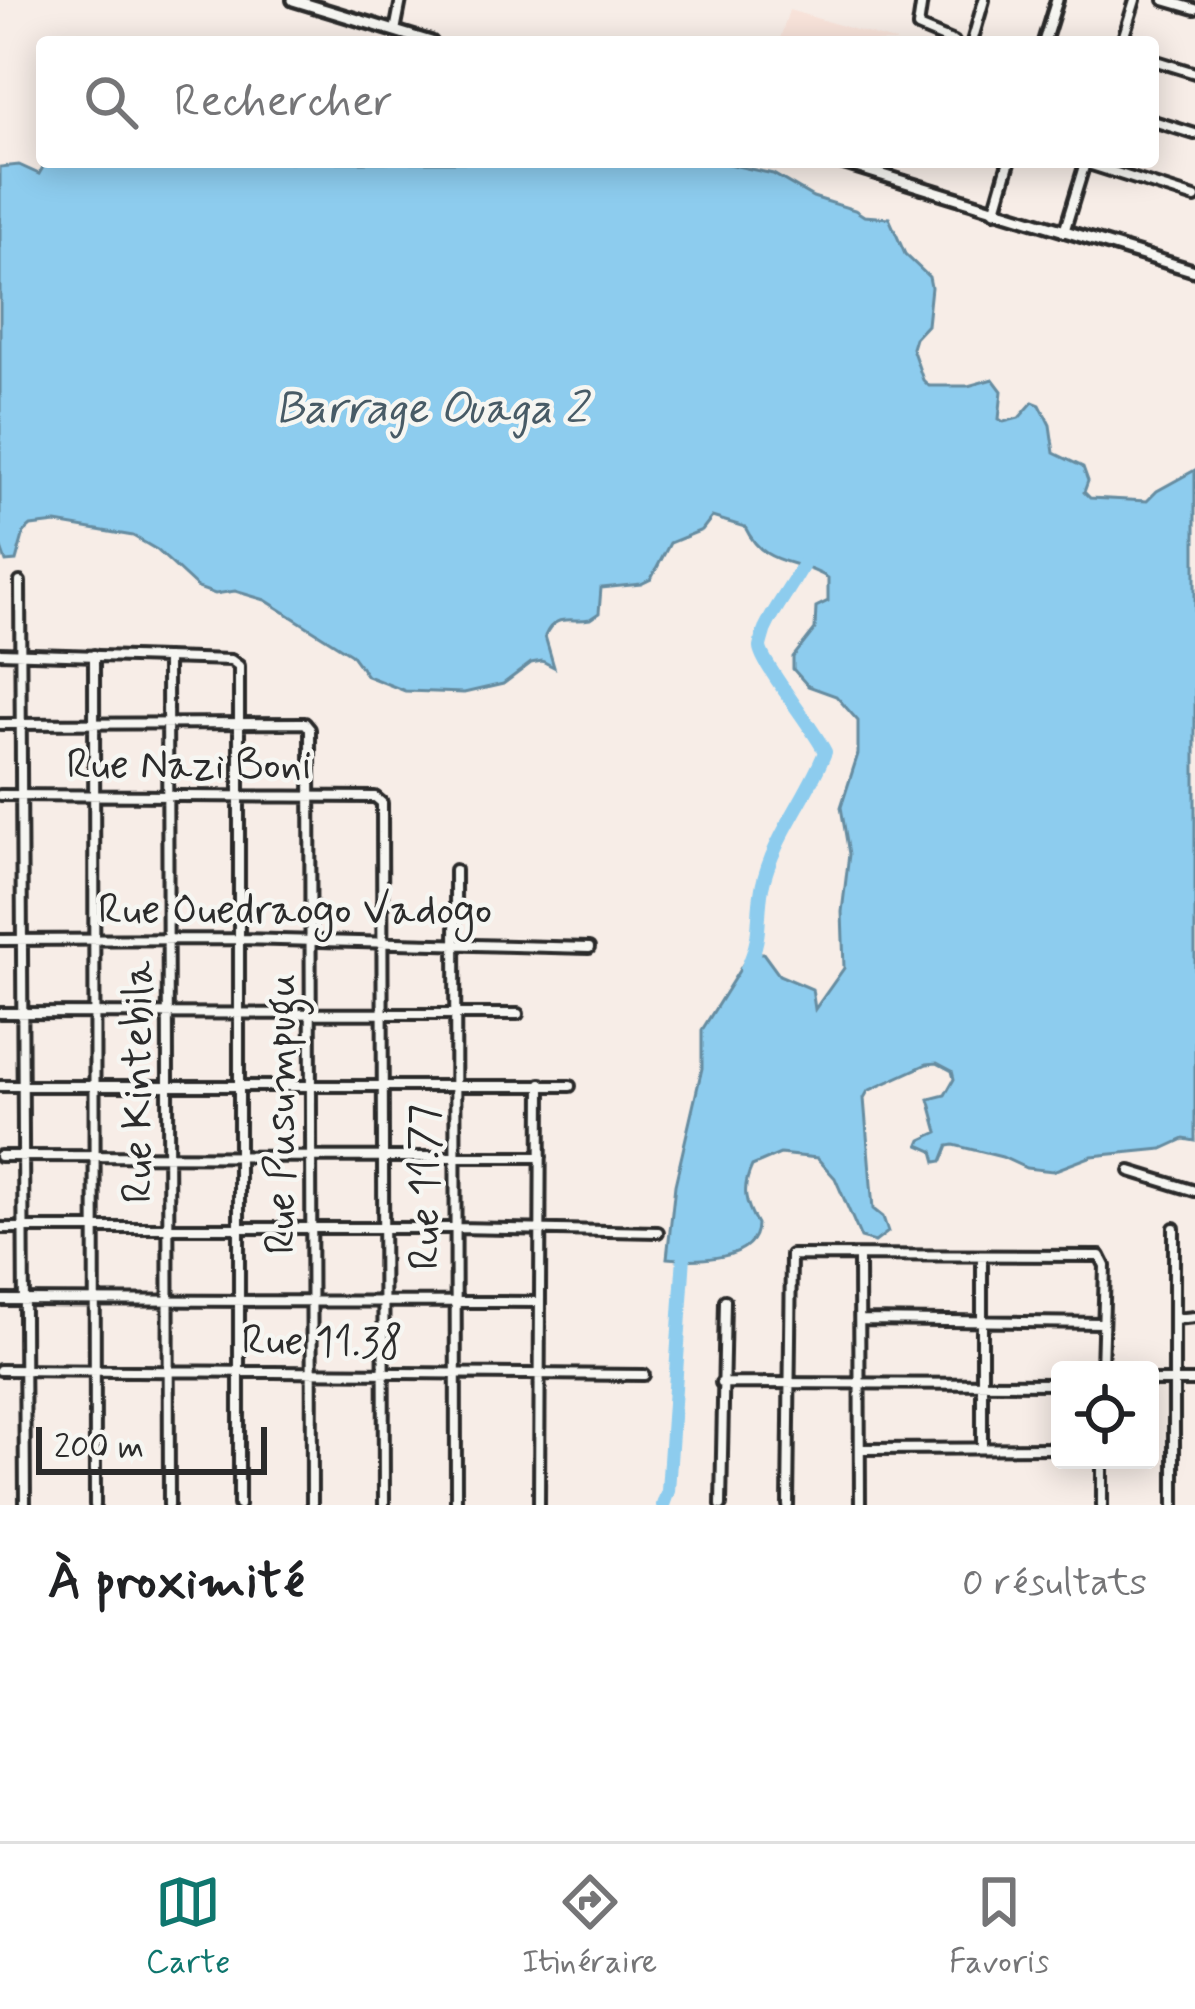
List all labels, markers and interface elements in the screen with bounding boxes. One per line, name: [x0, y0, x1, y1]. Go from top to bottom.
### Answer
search box: [36, 36, 1159, 168]
icon: search: [78, 69, 144, 135]
text: Rechercher: [174, 73, 393, 132]
water label: Barrage Ouaga 2: [275, 380, 592, 439]
street label: Rue Nazi Boni: [67, 739, 311, 794]
street label: Rue Ouedraogo Vadogo: [98, 884, 492, 942]
street label: Rue Kintebila: [112, 960, 167, 1203]
street label: Rue Pusumpugu: [255, 974, 314, 1254]
street label: Rue 11.77: [399, 1104, 454, 1270]
street label: Rue 11.38: [241, 1314, 403, 1372]
map controls: [1051, 1361, 1159, 1469]
button: locate: [1051, 1361, 1159, 1469]
scale bar: [36, 1421, 267, 1474]
text: 200 m: [54, 1426, 144, 1470]
text: À proximité: [48, 1550, 304, 1616]
text: 0 résultats: [962, 1558, 1147, 1609]
tab: Carte: [146, 1869, 230, 1985]
tab: Itinéraire: [522, 1869, 657, 1985]
tab: Favoris: [949, 1869, 1049, 1985]

